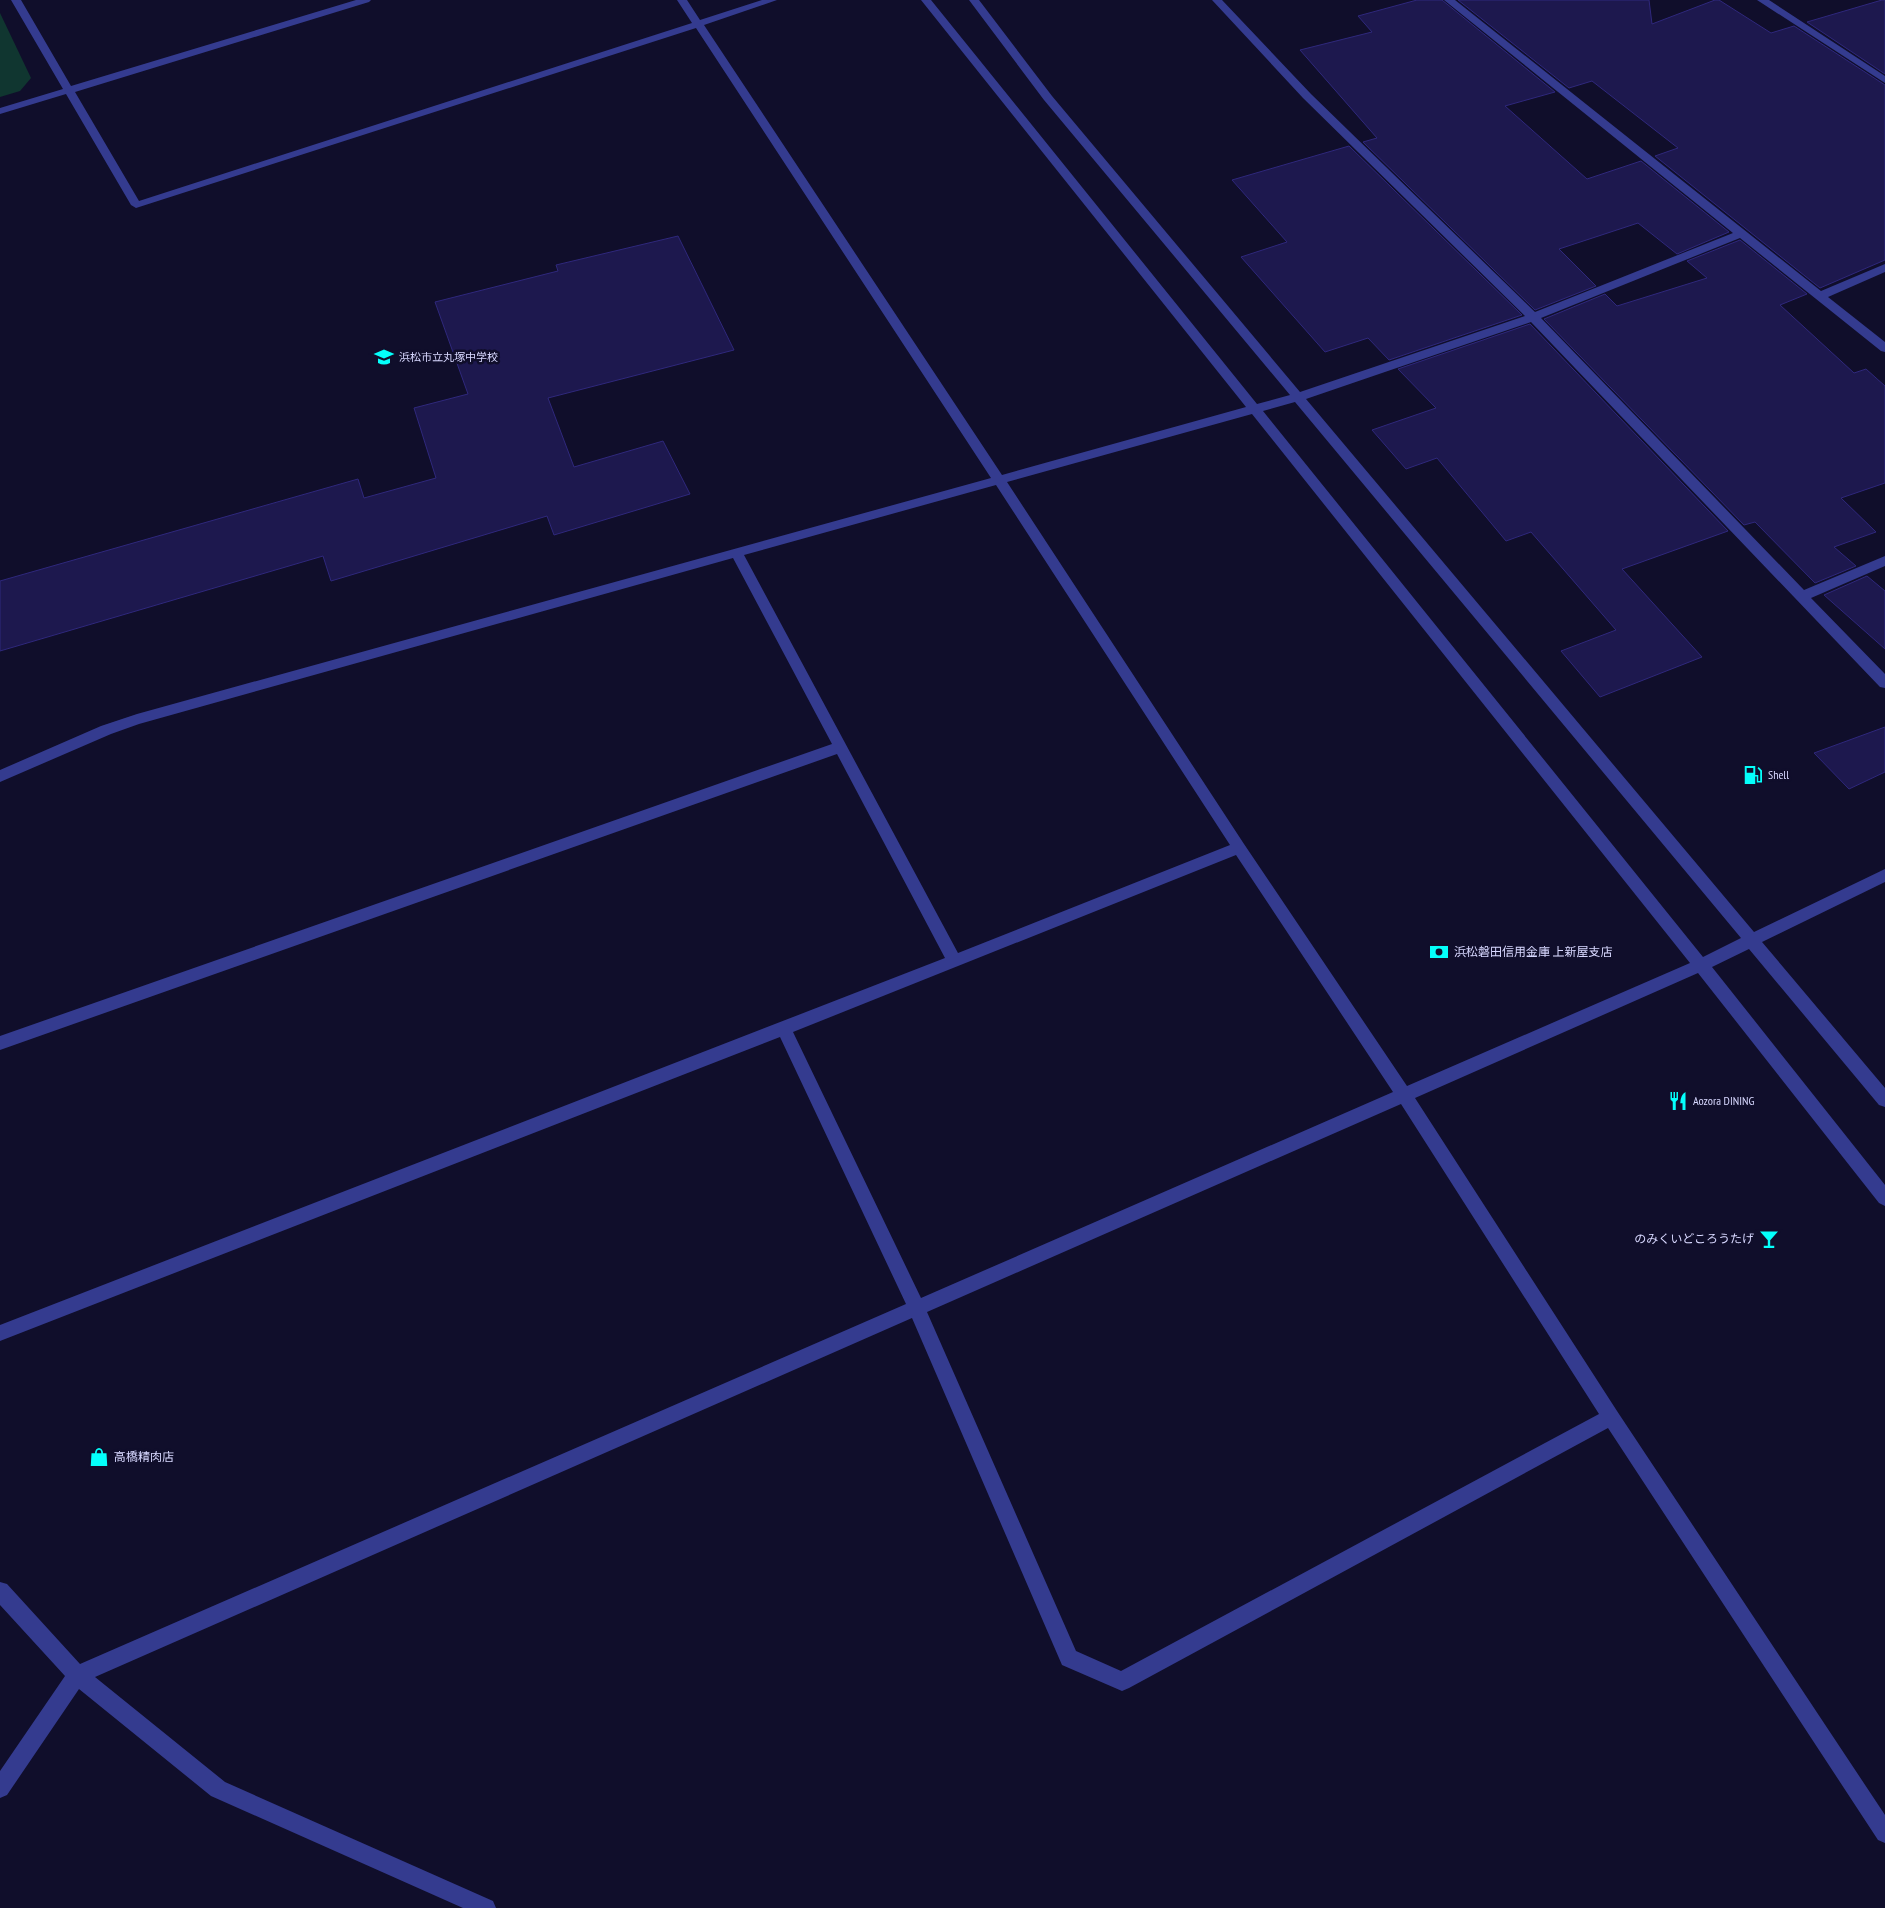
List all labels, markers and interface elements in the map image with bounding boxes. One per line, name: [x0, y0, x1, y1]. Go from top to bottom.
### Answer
school or university icon: 浜松市立丸塚中学校: [373, 346, 395, 368]
place label: 浜松市立丸塚中学校: [399, 350, 498, 364]
fuel station icon: Shell: [1742, 764, 1764, 786]
place label: Shell: [1768, 767, 1789, 782]
bank icon: 浜松磐田信用金庫 上新屋支店: [1428, 941, 1450, 963]
place label: 浜松磐田信用金庫 上新屋支店: [1454, 944, 1613, 959]
restaurant icon: Aozora DINING: [1667, 1090, 1689, 1112]
place label: Aozora DINING: [1693, 1093, 1754, 1108]
bar icon: のみくいどころうたげ: [1758, 1228, 1780, 1250]
place label: のみくいどころうたげ: [1634, 1231, 1754, 1246]
shop icon: 高橋精肉店: [88, 1446, 110, 1468]
place label: 高橋精肉店: [114, 1449, 174, 1464]

